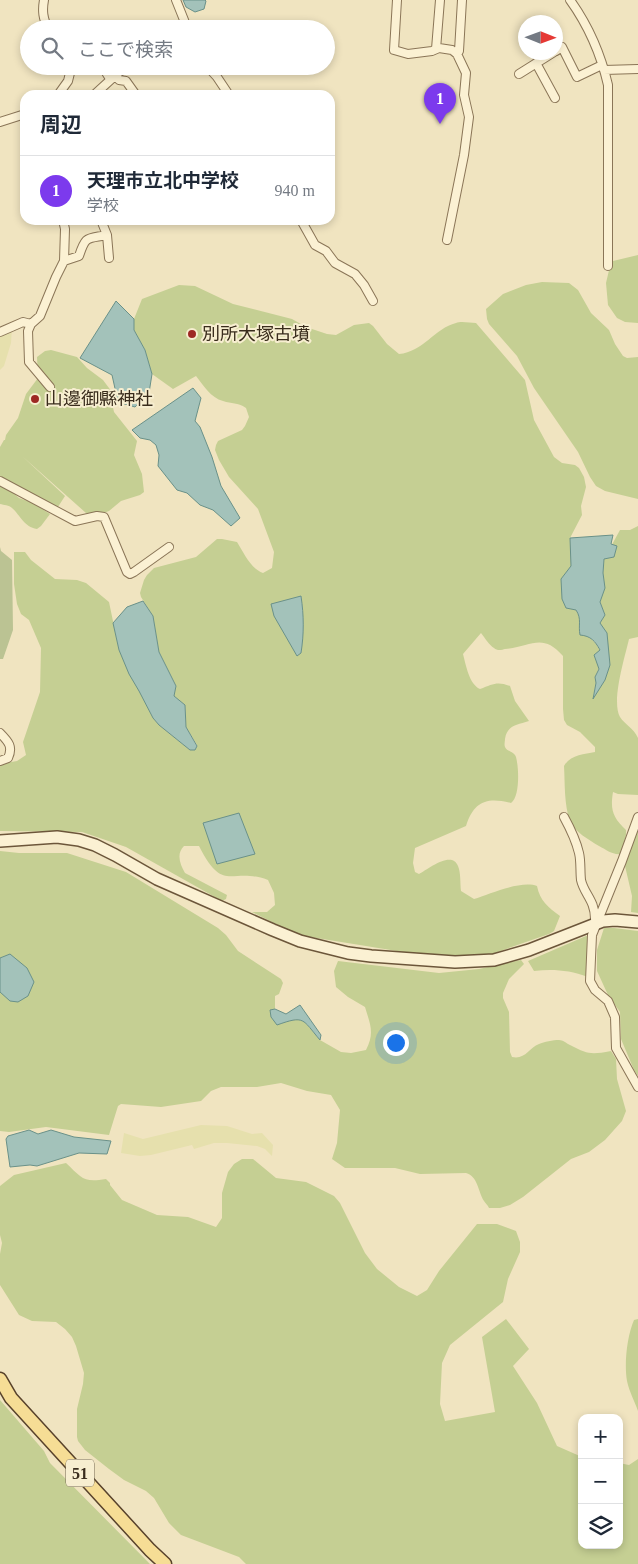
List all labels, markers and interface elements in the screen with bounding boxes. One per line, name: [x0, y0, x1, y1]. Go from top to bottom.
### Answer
north arrow: [518, 15, 563, 60]
search box: [20, 20, 335, 75]
icon: search: [38, 34, 66, 62]
text: ここで検索: [78, 39, 173, 60]
pin: 1: [424, 83, 456, 124]
text: 周辺: [40, 113, 82, 137]
text: 天理市立北中学校: [87, 170, 239, 191]
text: 1: [52, 182, 60, 199]
text: 940 m: [275, 182, 315, 199]
text: 学校: [87, 197, 119, 214]
place label: 別所大塚古墳: [202, 324, 310, 344]
marker: 別所大塚古墳: [186, 328, 198, 340]
place label: 山邊御縣神社: [45, 389, 153, 409]
marker: 山邊御縣神社: [29, 393, 41, 405]
your location: [383, 1030, 409, 1056]
map controls: [578, 1414, 623, 1549]
button: +: [578, 1414, 623, 1459]
button: −: [578, 1459, 623, 1504]
road number: 51: [66, 1460, 94, 1486]
button: layers: [578, 1504, 623, 1549]

